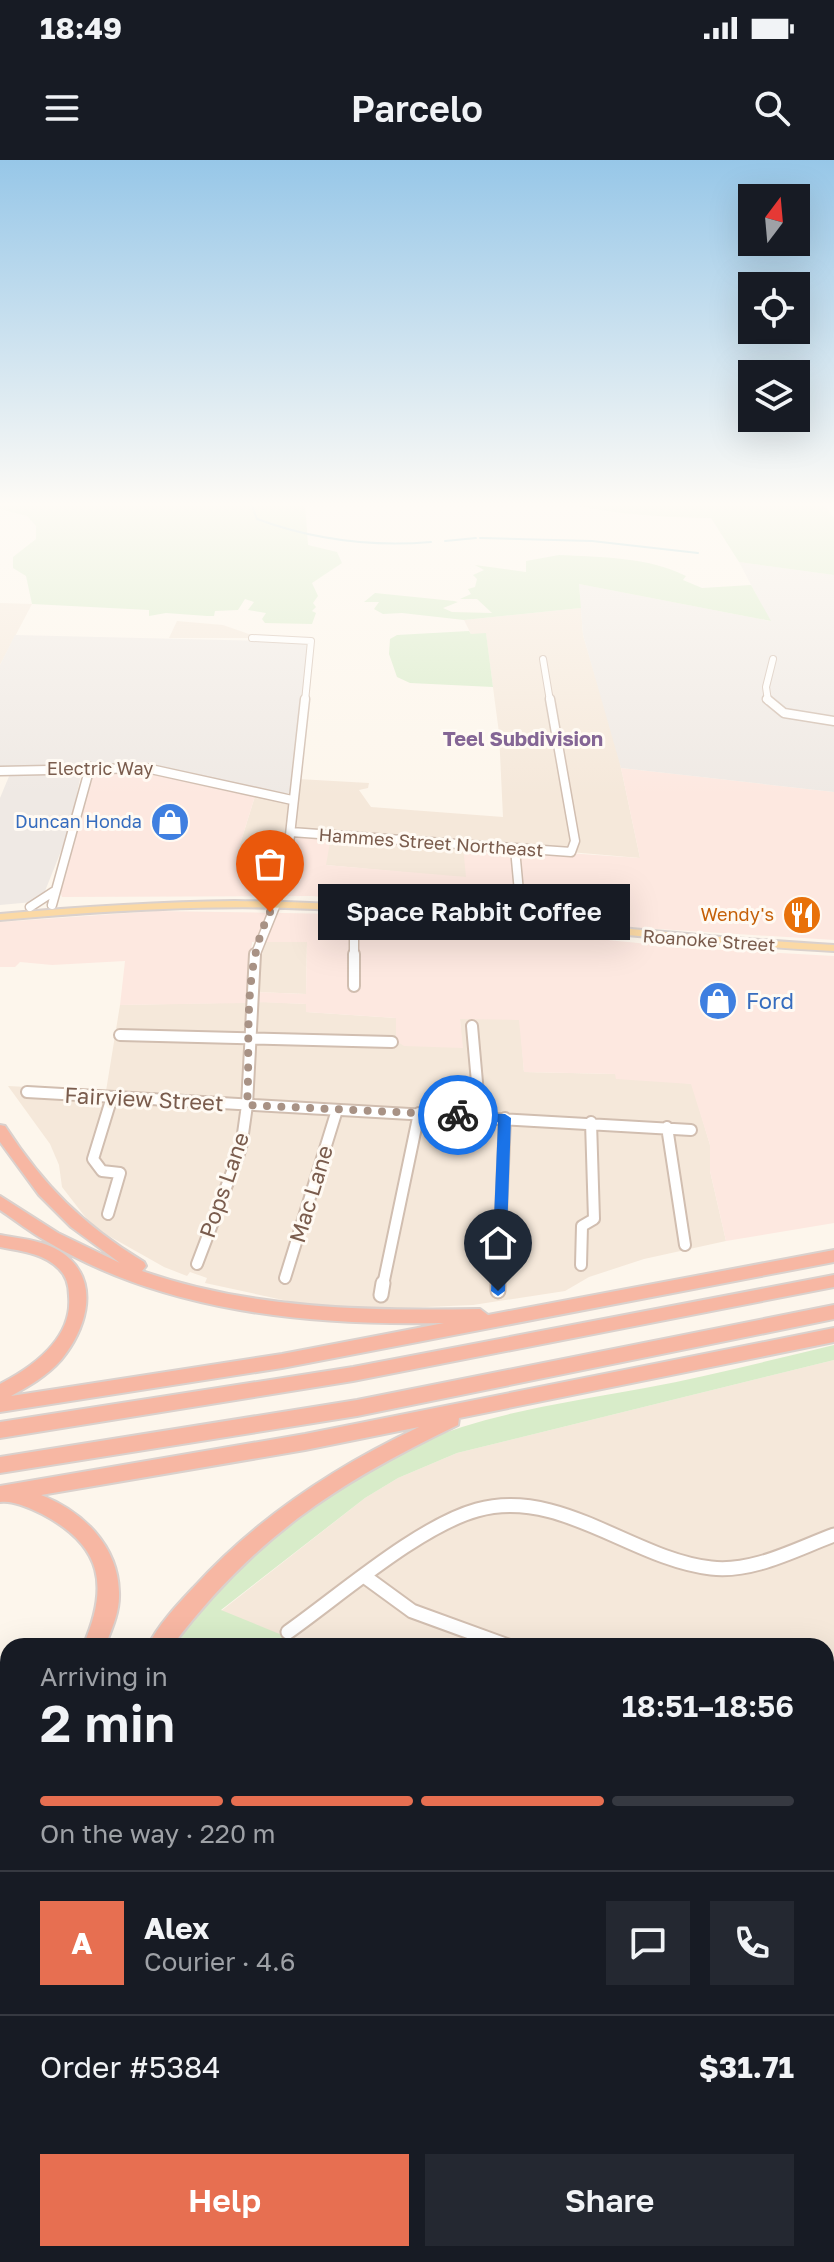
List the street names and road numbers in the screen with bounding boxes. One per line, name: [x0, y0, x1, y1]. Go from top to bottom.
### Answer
street label: Electric Way: [47, 757, 153, 779]
street label: Hammes Street Northeast: [318, 823, 544, 861]
street label: Roanoke Street: [642, 924, 776, 956]
street label: Fairview Street: [64, 1081, 224, 1116]
street label: Pops Lane: [193, 1129, 254, 1241]
street label: Mac Lane: [283, 1142, 338, 1246]

